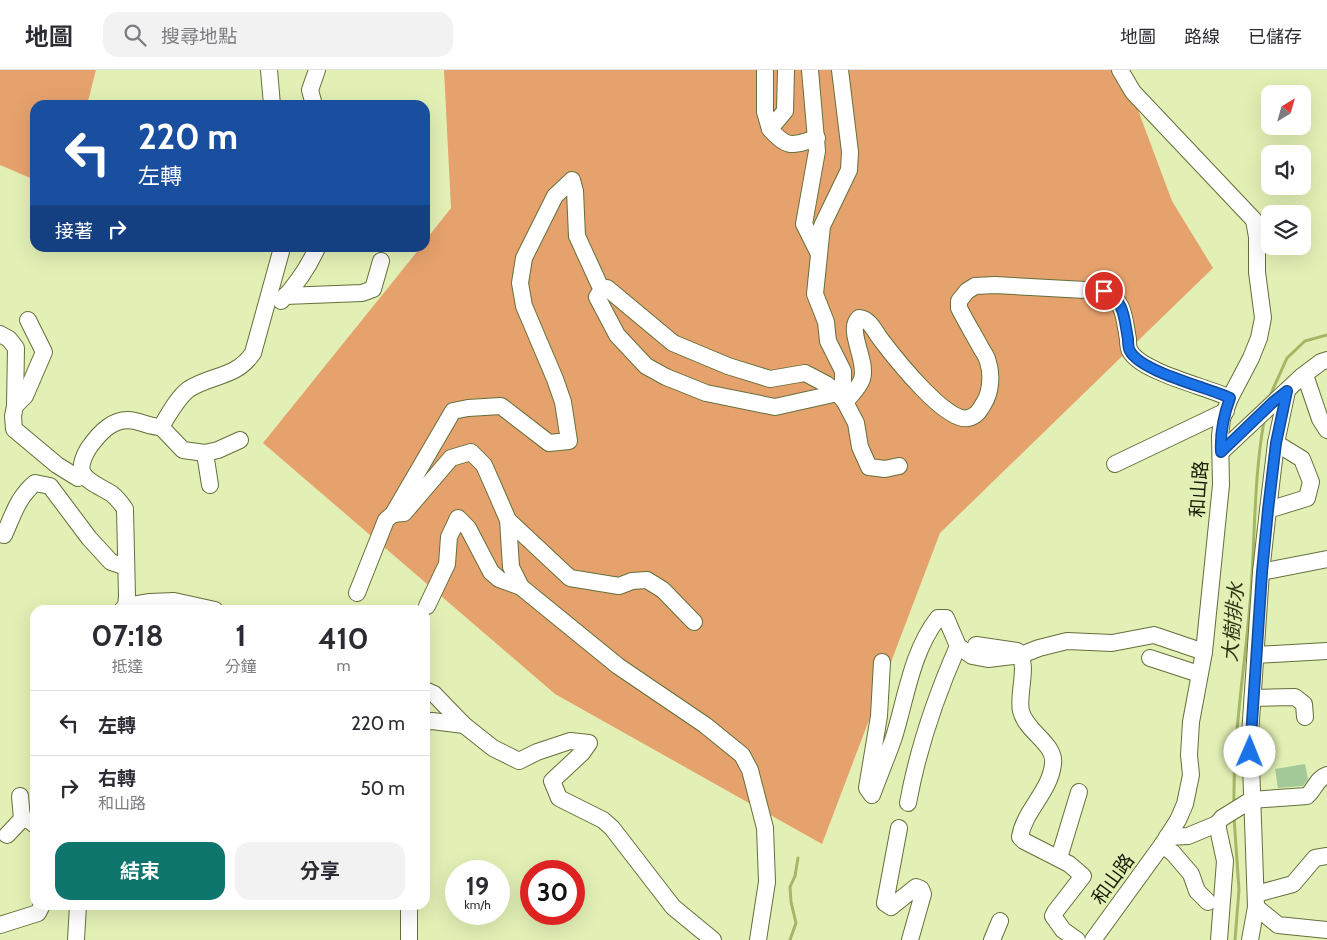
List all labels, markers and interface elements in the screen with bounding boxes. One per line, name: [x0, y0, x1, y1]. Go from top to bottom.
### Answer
search box: [103, 12, 453, 57]
icon: search: [121, 21, 149, 49]
text: 地圖: [25, 22, 73, 51]
text: 搜尋地點: [161, 25, 237, 48]
text: 地圖: [1120, 26, 1156, 48]
text: 路線: [1184, 26, 1220, 48]
text: 已儲存: [1248, 26, 1302, 48]
north arrow: [1261, 85, 1311, 135]
map controls: [1261, 85, 1311, 255]
text: 220 m: [138, 115, 238, 158]
icon: left: [55, 120, 120, 185]
button: sound: [1261, 145, 1311, 195]
text: 左轉: [138, 163, 182, 190]
button: layers: [1261, 205, 1311, 255]
icon: right: [103, 215, 131, 243]
text: 接著: [55, 220, 93, 243]
pin: [1083, 270, 1125, 312]
icon: arrive: [1090, 277, 1118, 305]
street label: 和山路: [1186, 460, 1212, 518]
water label: 大樹排水: [1218, 580, 1249, 663]
text: 07:18: [91, 617, 164, 654]
text: 1: [235, 617, 246, 654]
text: 410: [318, 620, 369, 657]
text: m: [336, 656, 350, 675]
text: 抵達: [111, 657, 143, 676]
text: 分鐘: [225, 657, 257, 676]
icon: left: [55, 709, 83, 737]
text: 220 m: [351, 712, 405, 735]
text: 左轉: [98, 714, 136, 737]
position arrow: [1223, 725, 1275, 777]
text: 右轉: [98, 767, 136, 790]
icon: right: [55, 774, 83, 802]
text: 50 m: [361, 777, 405, 800]
text: 和山路: [98, 794, 146, 813]
button: 結束: [55, 842, 225, 900]
button: 分享: [235, 842, 405, 900]
street label: 和山路: [1087, 849, 1139, 909]
speed limit sign: 30: [520, 860, 585, 925]
text: 19: [466, 871, 489, 901]
text: km/h: [464, 897, 491, 912]

